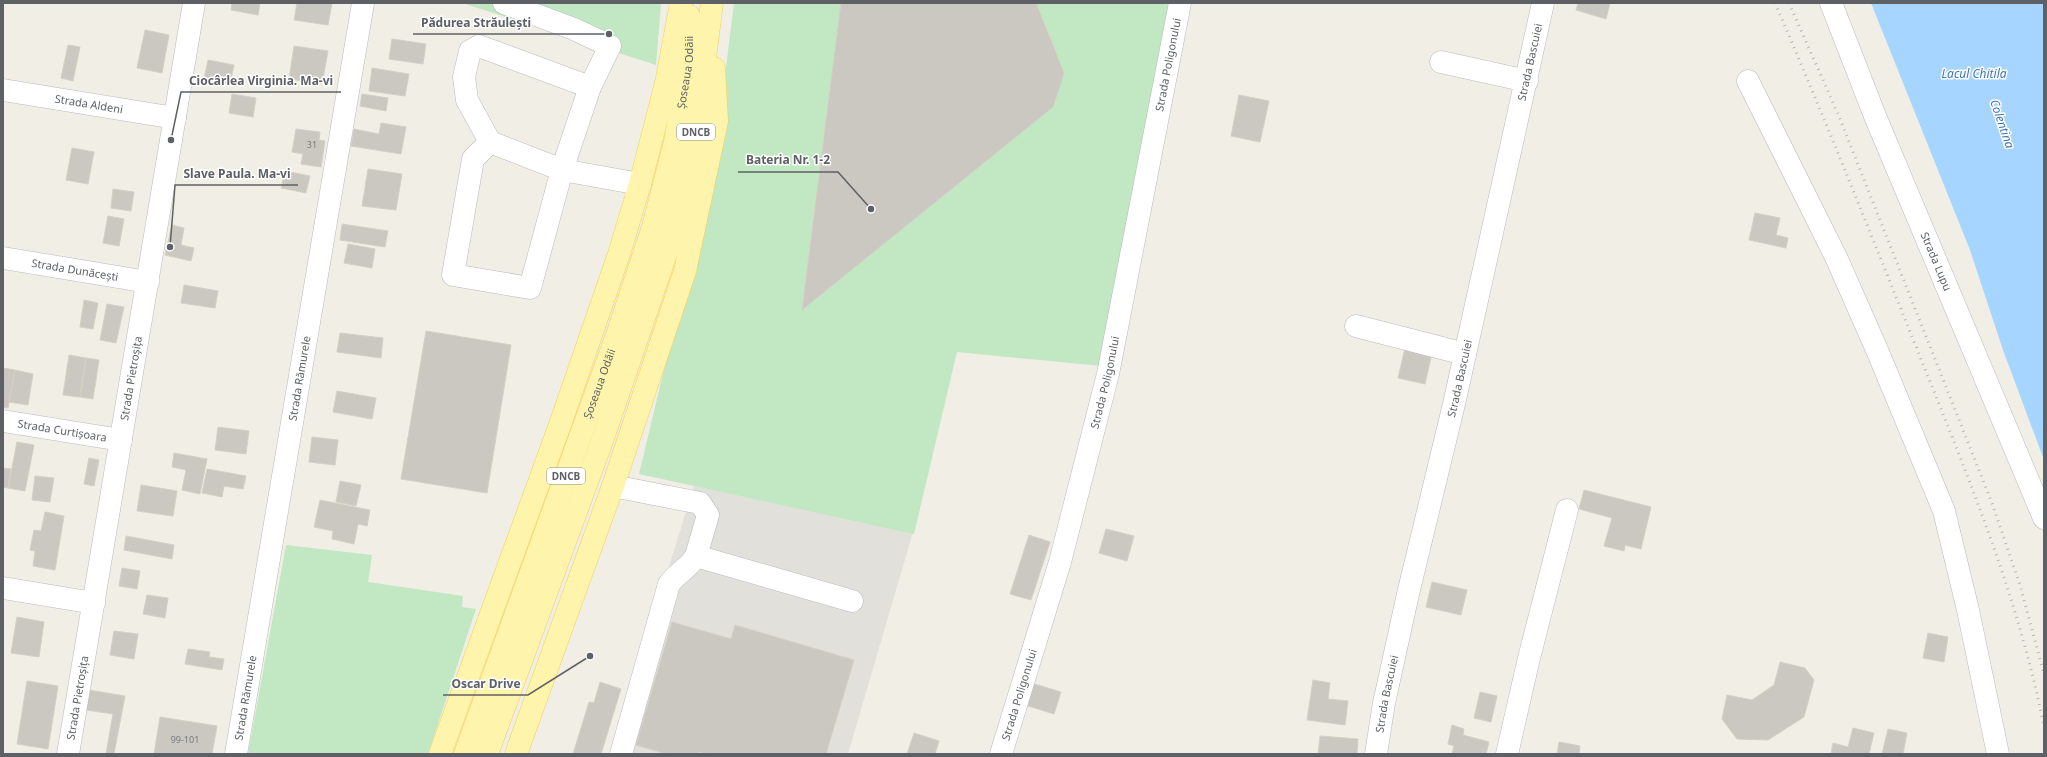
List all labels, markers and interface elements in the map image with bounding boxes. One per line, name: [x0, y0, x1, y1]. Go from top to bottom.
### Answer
callout: Pădurea Străulești: [413, 10, 539, 34]
text: Pădurea Străulești: [421, 14, 531, 31]
street label: Strada Poligonului: [1151, 17, 1184, 113]
street label: Strada Bascuiei: [1514, 22, 1545, 102]
street label: Șoseaua Odăii: [673, 36, 696, 110]
water label: Lacul Chitila: [1941, 65, 2007, 82]
callout: Ciocârlea Virginia. Ma-vi: [181, 68, 341, 92]
text: Ciocârlea Virginia. Ma-vi: [189, 72, 333, 89]
street label: Strada Aldeni: [54, 91, 124, 116]
water label: Colentina: [1986, 97, 2019, 151]
road number: DNCB: [677, 124, 715, 140]
house number: 31: [307, 138, 317, 151]
callout: Bateria Nr. 1-2: [738, 148, 838, 172]
text: Bateria Nr. 1-2: [746, 151, 830, 168]
callout: Slave Paula. Ma-vi: [175, 161, 298, 185]
text: Slave Paula. Ma-vi: [184, 165, 291, 182]
street label: Strada Lupu: [1918, 230, 1956, 293]
street label: Strada Dunăcești: [31, 255, 120, 284]
street label: Strada Pietroșița: [116, 335, 145, 421]
street label: Strada Rămurele: [284, 335, 314, 422]
street label: Strada Poligonului: [1086, 335, 1122, 430]
street label: Strada Bascuiei: [1443, 338, 1475, 418]
street label: Șoseaua Odăii: [579, 346, 618, 421]
street label: Strada Curtișoara: [17, 415, 108, 445]
road number: DNCB: [547, 468, 585, 484]
street label: Strada Poligonului: [998, 647, 1040, 742]
street label: Strada Pietroșița: [62, 654, 91, 741]
street label: Strada Rămurele: [230, 654, 260, 741]
street label: Strada Bascuiei: [1371, 654, 1401, 734]
callout: Oscar Drive: [443, 671, 528, 695]
text: Oscar Drive: [451, 675, 521, 692]
house number: 99-101: [171, 733, 199, 746]

